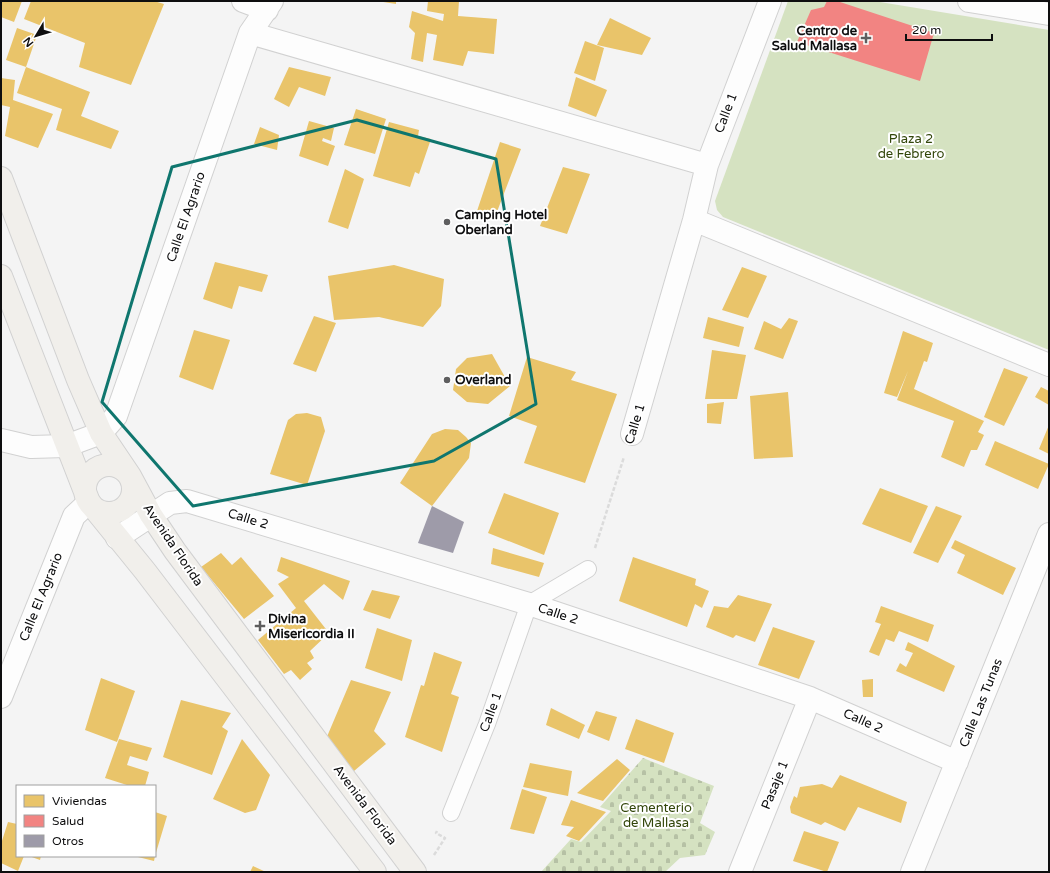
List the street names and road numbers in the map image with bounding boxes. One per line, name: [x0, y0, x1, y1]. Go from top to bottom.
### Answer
street label: Calle 1: [711, 91, 741, 135]
street label: Calle El Agrario: [163, 170, 209, 264]
street label: Calle 1: [621, 402, 649, 446]
street label: Avenida Florida: [139, 501, 207, 589]
street label: Calle 2: [226, 505, 270, 533]
street label: Calle El Agrario: [16, 550, 66, 644]
street label: Calle 2: [536, 600, 580, 628]
street label: Calle Las Tunas: [956, 656, 1006, 750]
street label: Calle 1: [476, 690, 506, 734]
street label: Calle 2: [841, 705, 885, 737]
street label: Pasaje 1: [758, 758, 792, 812]
street label: Avenida Florida: [330, 762, 400, 848]

